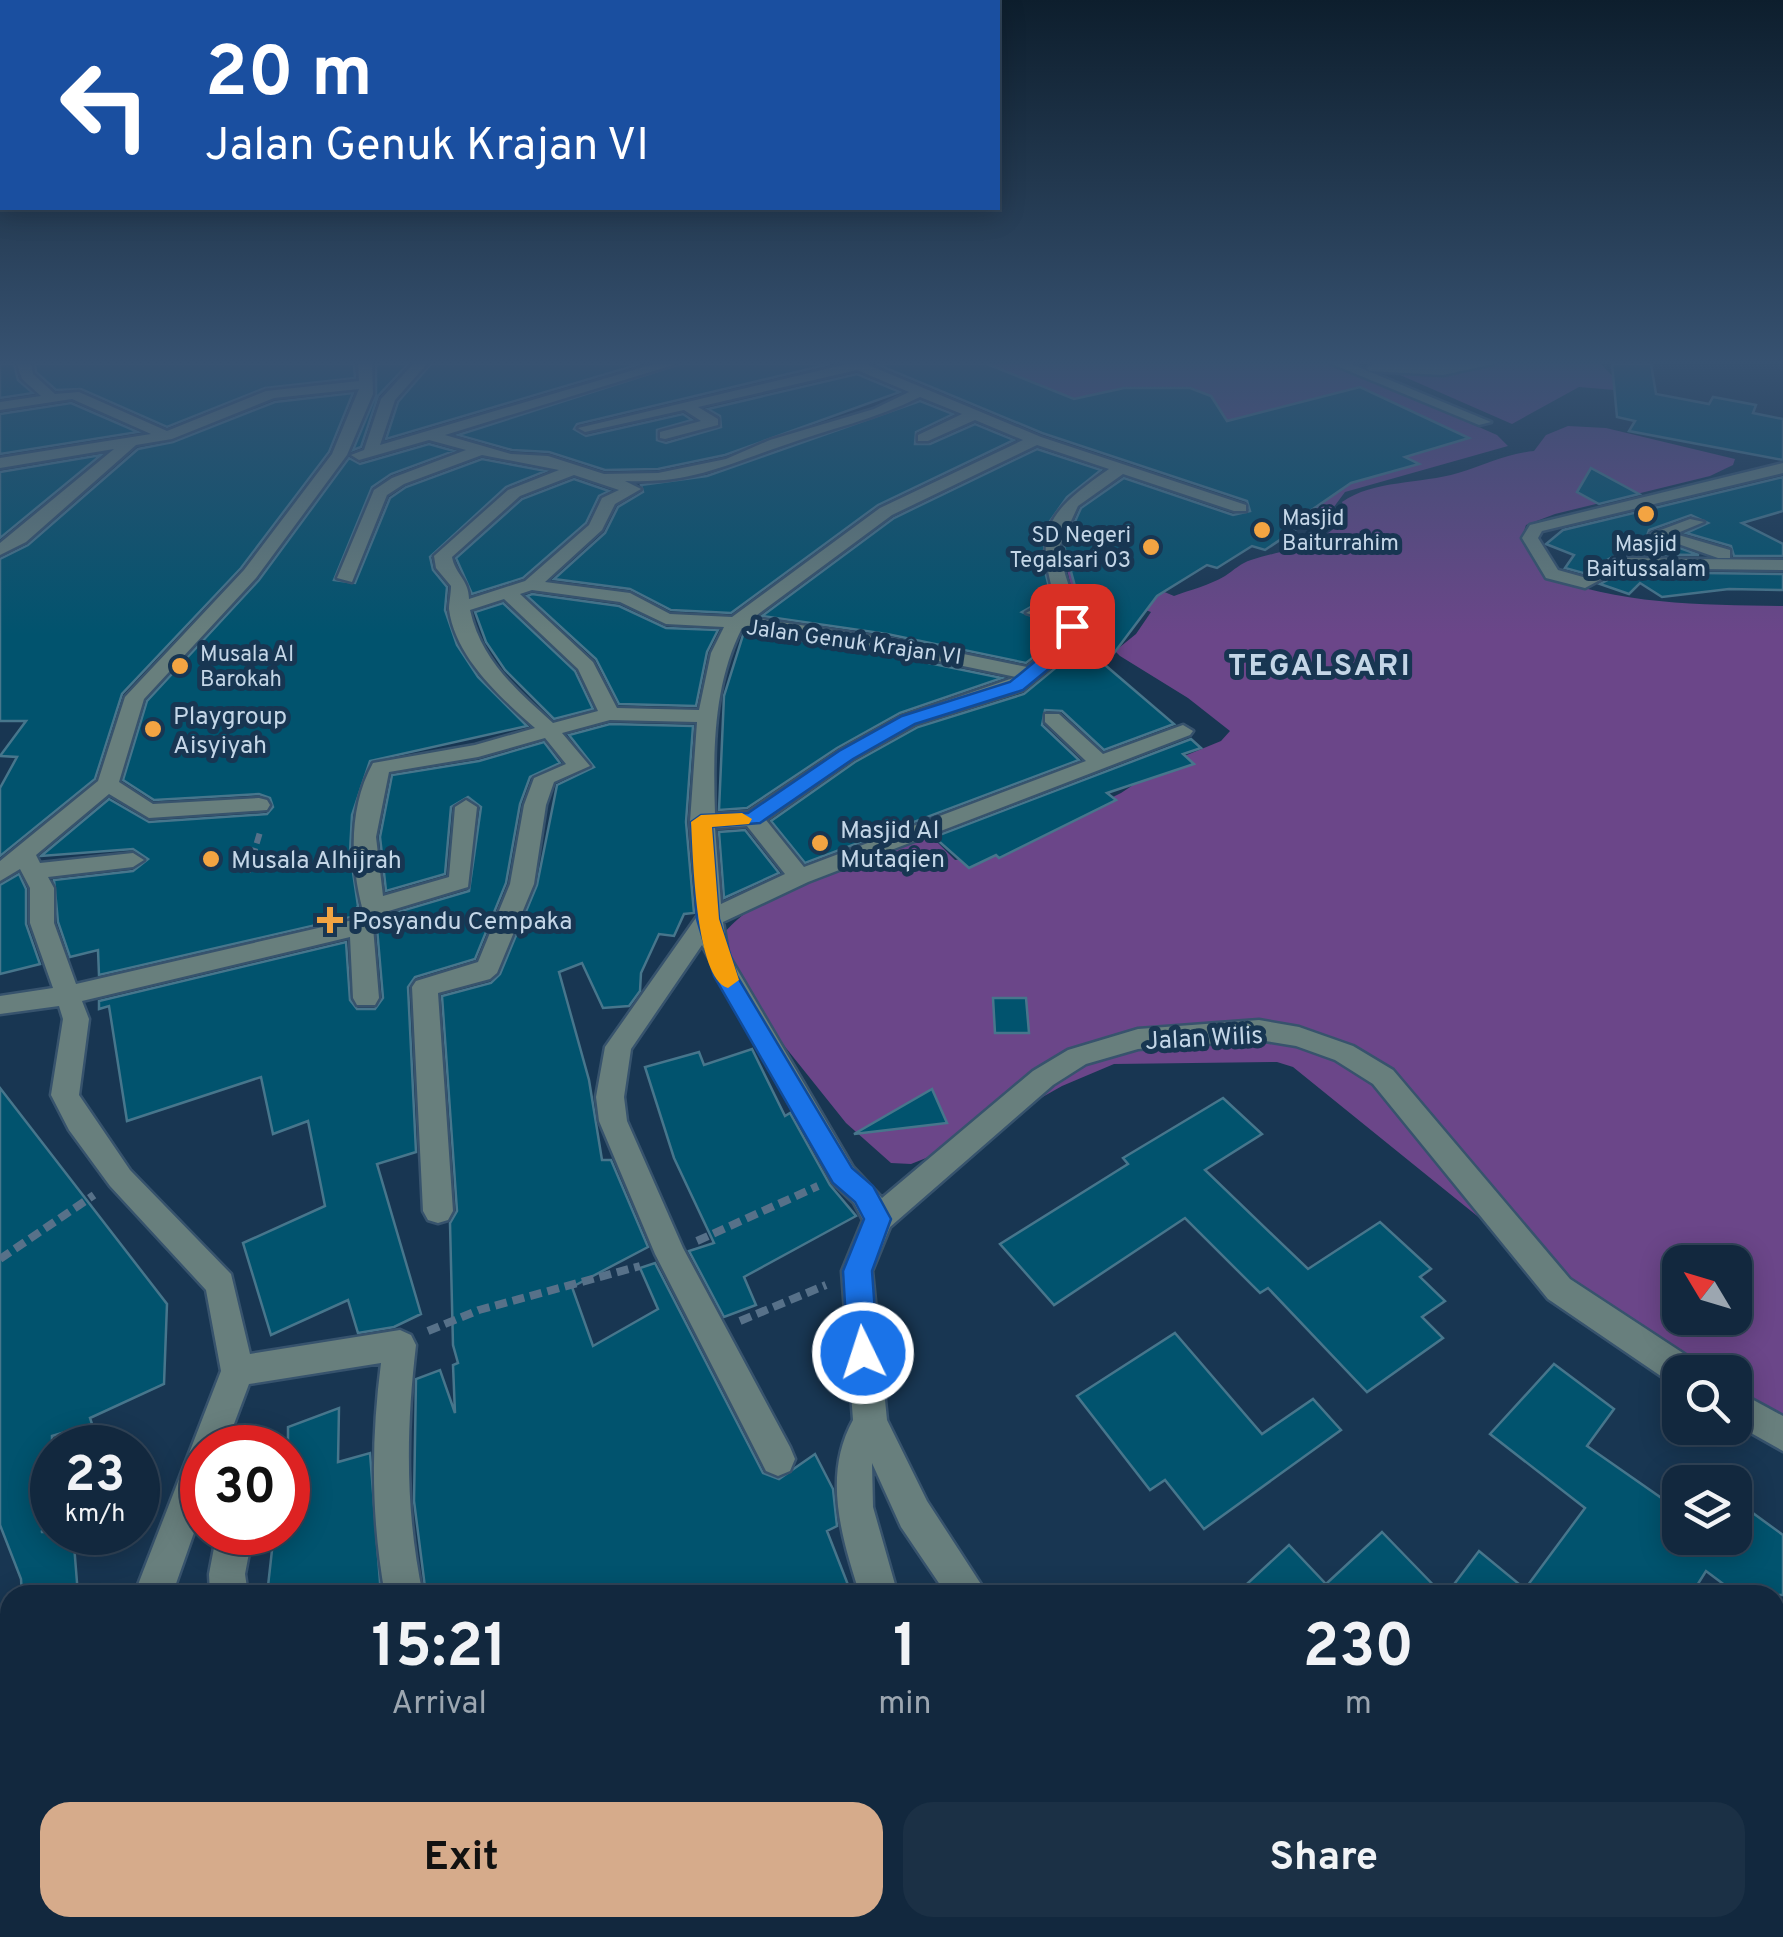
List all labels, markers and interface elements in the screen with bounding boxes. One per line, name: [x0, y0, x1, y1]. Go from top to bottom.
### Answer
text: 20 m: [205, 32, 373, 121]
icon: left: [40, 40, 170, 170]
text: Jalan Genuk Krajan VI: [205, 119, 649, 176]
marker: Masjid Baitussalam: [1635, 503, 1657, 525]
place label: Masjid Baiturrahim: [1282, 506, 1399, 558]
marker: Masjid Baiturrahim: [1251, 519, 1273, 541]
place label: SD Negeri Tegalsari 03: [1010, 523, 1131, 575]
place label: Masjid Baitussalam: [1586, 532, 1706, 584]
marker: SD Negeri Tegalsari 03: [1140, 536, 1162, 558]
pin: [1030, 584, 1115, 669]
icon: arrive: [1045, 599, 1100, 654]
street label: Jalan Genuk Krajan VI: [744, 615, 963, 672]
place label: Musala Al Barokah: [200, 642, 294, 694]
district label: TEGALSARI: [1228, 649, 1412, 686]
marker: Musala Al Barokah: [169, 655, 191, 677]
place label: Playgroup Aisyiyah: [173, 702, 287, 763]
marker: Playgroup Aisyiyah: [142, 718, 164, 740]
place label: Masjid Al Mutaqien: [840, 816, 945, 877]
marker: Masjid Al Mutaqien: [809, 832, 831, 854]
place label: Musala Alhijrah: [231, 846, 402, 878]
marker: Musala Alhijrah: [200, 848, 222, 870]
marker: Posyandu Cempaka: [317, 907, 343, 933]
place label: Posyandu Cempaka: [352, 907, 572, 939]
street label: Jalan Wilis: [1144, 1021, 1264, 1059]
north arrow: [1662, 1245, 1752, 1335]
map controls: [1662, 1245, 1752, 1555]
position arrow: [811, 1301, 915, 1405]
button: search: [1662, 1355, 1752, 1445]
speed limit sign: 30: [180, 1425, 310, 1555]
text: 23: [65, 1446, 125, 1509]
button: layers: [1662, 1465, 1752, 1555]
text: km/h: [65, 1499, 125, 1531]
text: 15:21: [371, 1612, 507, 1688]
text: 1: [893, 1612, 917, 1688]
text: 230: [1303, 1612, 1414, 1688]
text: Arrival: [391, 1685, 487, 1725]
text: min: [878, 1685, 932, 1725]
text: m: [1345, 1685, 1372, 1725]
button: Exit: [40, 1802, 883, 1917]
button: Share: [903, 1802, 1745, 1917]

